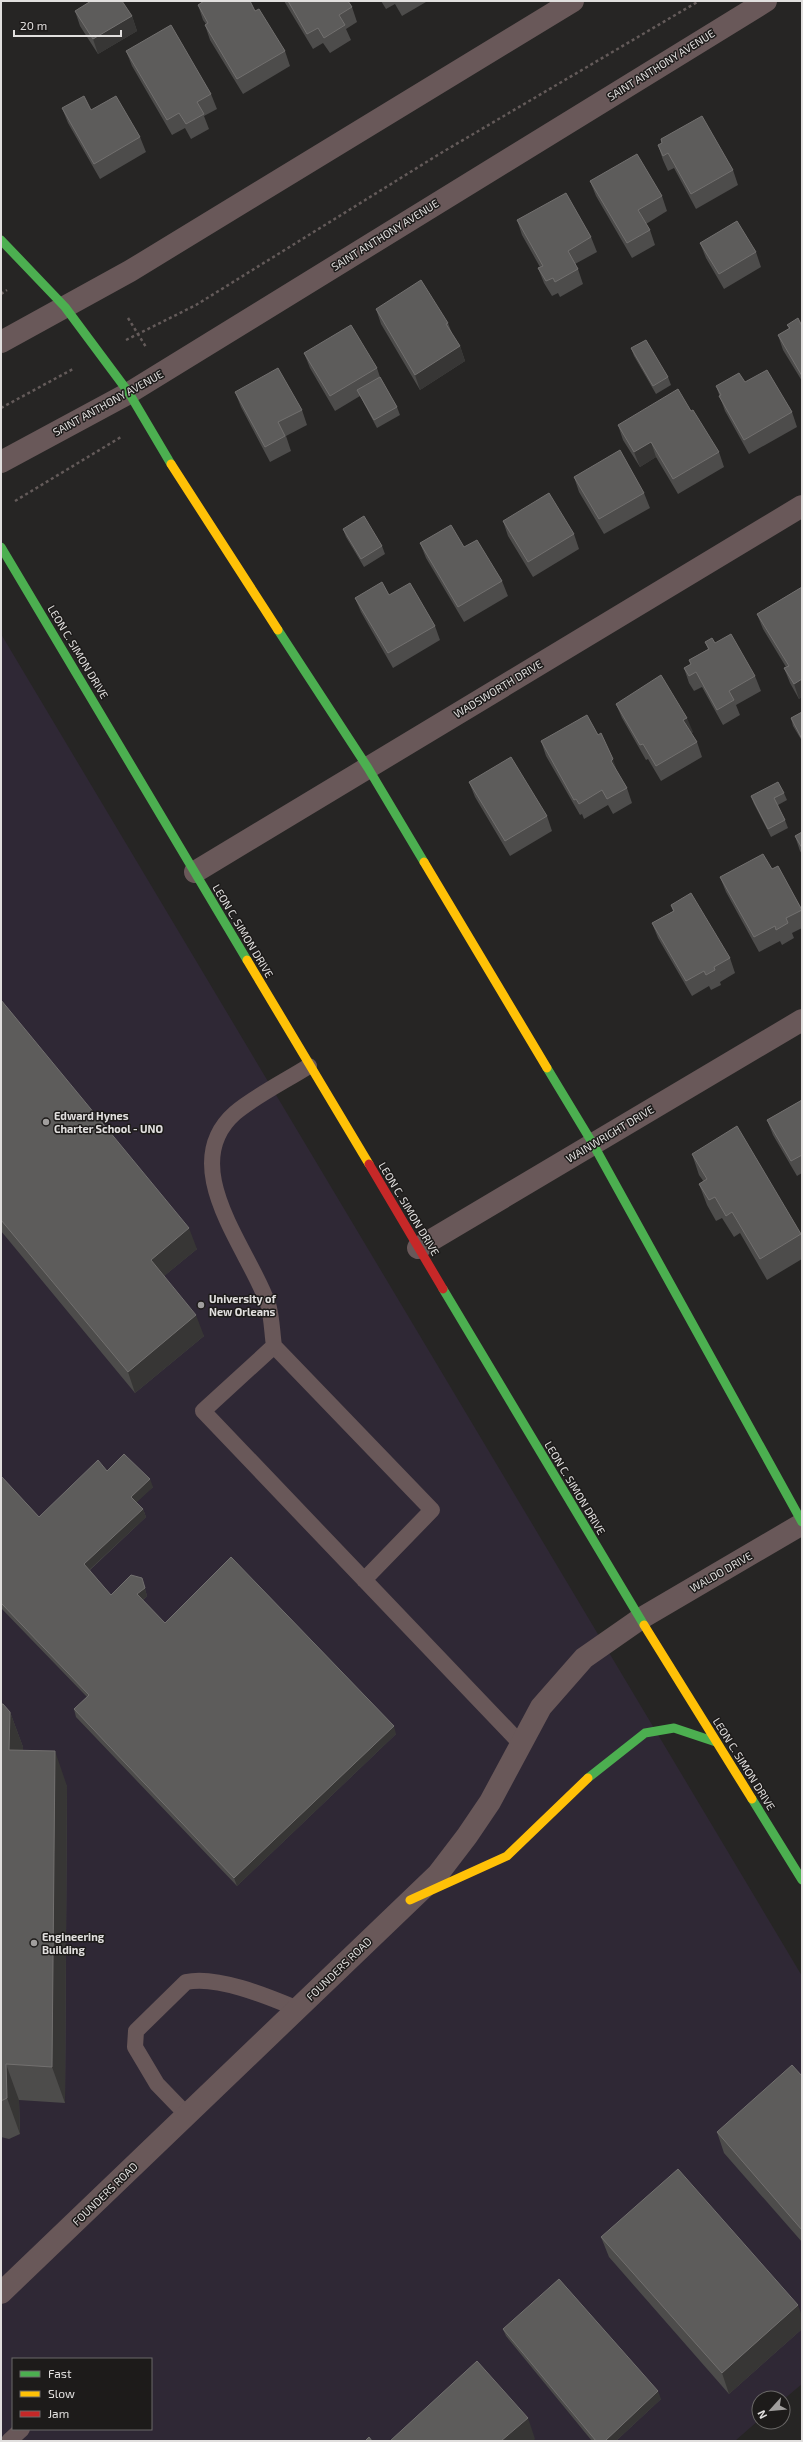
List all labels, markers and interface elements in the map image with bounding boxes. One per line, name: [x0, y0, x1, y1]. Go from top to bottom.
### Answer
scale bar: [14, 12, 121, 38]
text: 20 m: [20, 18, 47, 32]
street label: SAINT ANTHONY AVENUE: [605, 26, 717, 103]
street label: SAINT ANTHONY AVENUE: [329, 196, 441, 273]
street label: SAINT ANTHONY AVENUE: [50, 367, 165, 438]
street label: LEON C. SIMON DRIVE: [45, 603, 111, 701]
street label: WADSWORTH DRIVE: [451, 657, 544, 720]
street label: LEON C. SIMON DRIVE: [210, 882, 276, 980]
street label: WAINWRIGHT DRIVE: [563, 1102, 656, 1165]
place label: Edward Hynes Charter School - UNO: [54, 1109, 163, 1135]
marker: Edward Hynes Charter School - UNO: [41, 1117, 51, 1127]
street label: LEON C. SIMON DRIVE: [376, 1160, 442, 1258]
place label: University of New Orleans: [209, 1292, 276, 1318]
marker: University of New Orleans: [196, 1300, 206, 1310]
street label: LEON C. SIMON DRIVE: [542, 1439, 608, 1537]
street label: WALDO DRIVE: [687, 1549, 754, 1595]
street label: LEON C. SIMON DRIVE: [711, 1715, 778, 1812]
place label: Engineering Building: [42, 1930, 105, 1956]
street label: FOUNDERS ROAD: [303, 1934, 374, 2003]
marker: Engineering Building: [29, 1938, 39, 1948]
street label: FOUNDERS ROAD: [69, 2159, 140, 2228]
legend: [12, 2358, 152, 2430]
text: Fast: [48, 2366, 72, 2380]
text: Slow: [48, 2386, 75, 2400]
north arrow: [751, 2390, 791, 2430]
text: Jam: [48, 2406, 69, 2420]
text: N: [754, 2408, 769, 2421]

